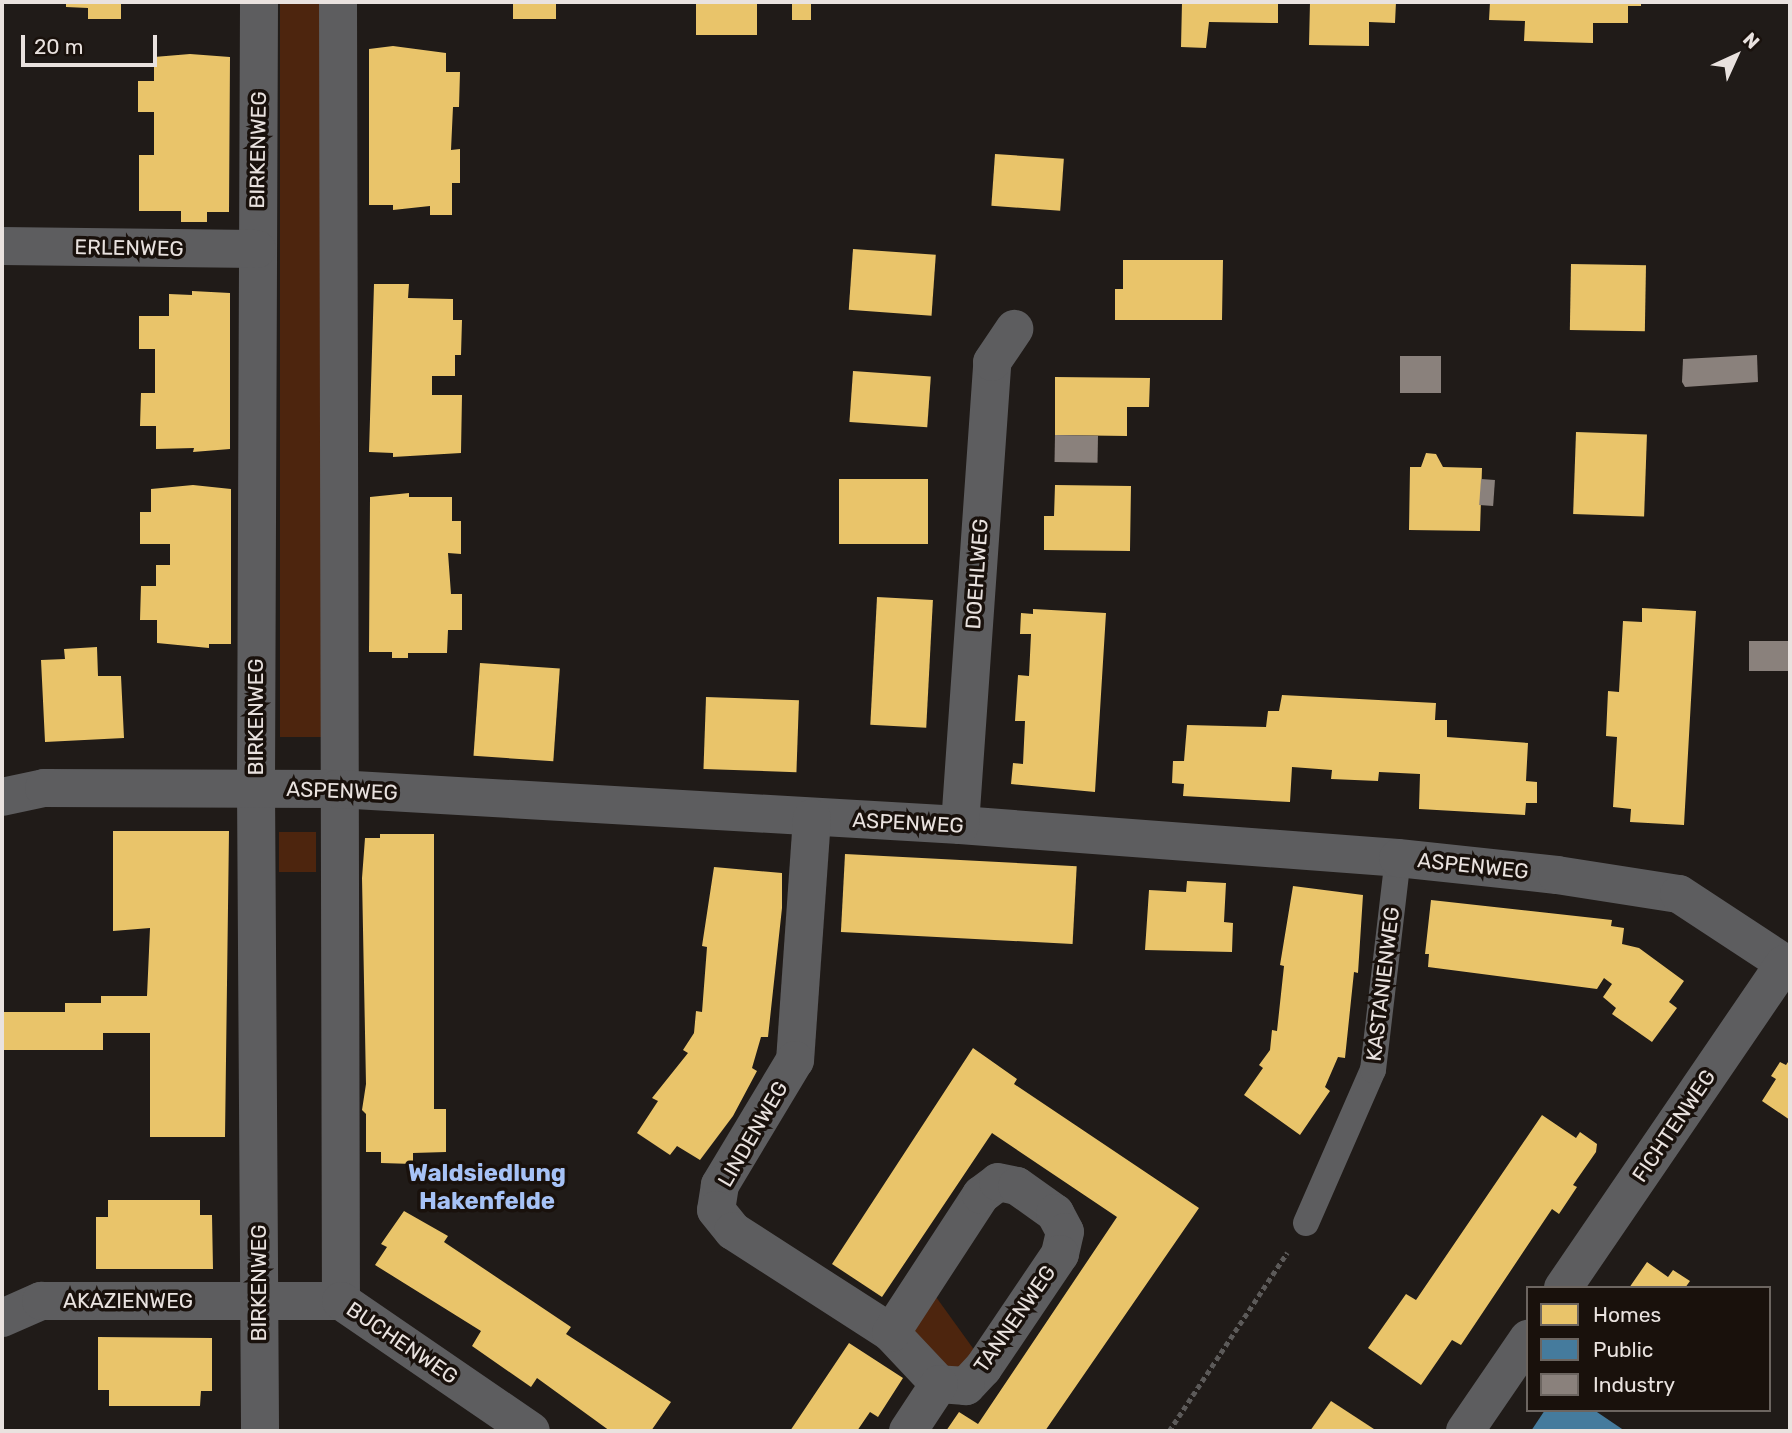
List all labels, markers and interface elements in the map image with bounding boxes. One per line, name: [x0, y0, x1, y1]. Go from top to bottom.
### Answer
scale bar: [24, 21, 161, 65]
north arrow: [1701, 21, 1771, 91]
text: N: [1738, 28, 1764, 54]
text: 20 m: [34, 34, 83, 59]
street label: BIRKENWEG: [244, 91, 272, 209]
street label: ERLENWEG: [74, 234, 184, 262]
street label: DOEHLWEG: [961, 518, 993, 630]
street label: BIRKENWEG: [243, 658, 269, 776]
street label: ASPENWEG: [286, 776, 398, 806]
street label: ASPENWEG: [852, 808, 964, 838]
street label: ASPENWEG: [1416, 848, 1530, 884]
street label: KASTANIENWEG: [1361, 905, 1405, 1063]
street label: FICHTENWEG: [1627, 1065, 1721, 1187]
street label: LINDENWEG: [713, 1077, 793, 1191]
district label: Waldsiedlung Hakenfelde: [408, 1160, 566, 1216]
street label: BIRKENWEG: [246, 1224, 272, 1342]
street label: TANNENWEG: [969, 1261, 1061, 1377]
legend: [1526, 1286, 1771, 1412]
street label: AKAZIENWEG: [63, 1288, 193, 1314]
street label: BUCHENWEG: [342, 1297, 462, 1389]
text: Homes: [1593, 1302, 1661, 1327]
text: Public: [1593, 1337, 1653, 1362]
text: Industry: [1593, 1372, 1675, 1397]

